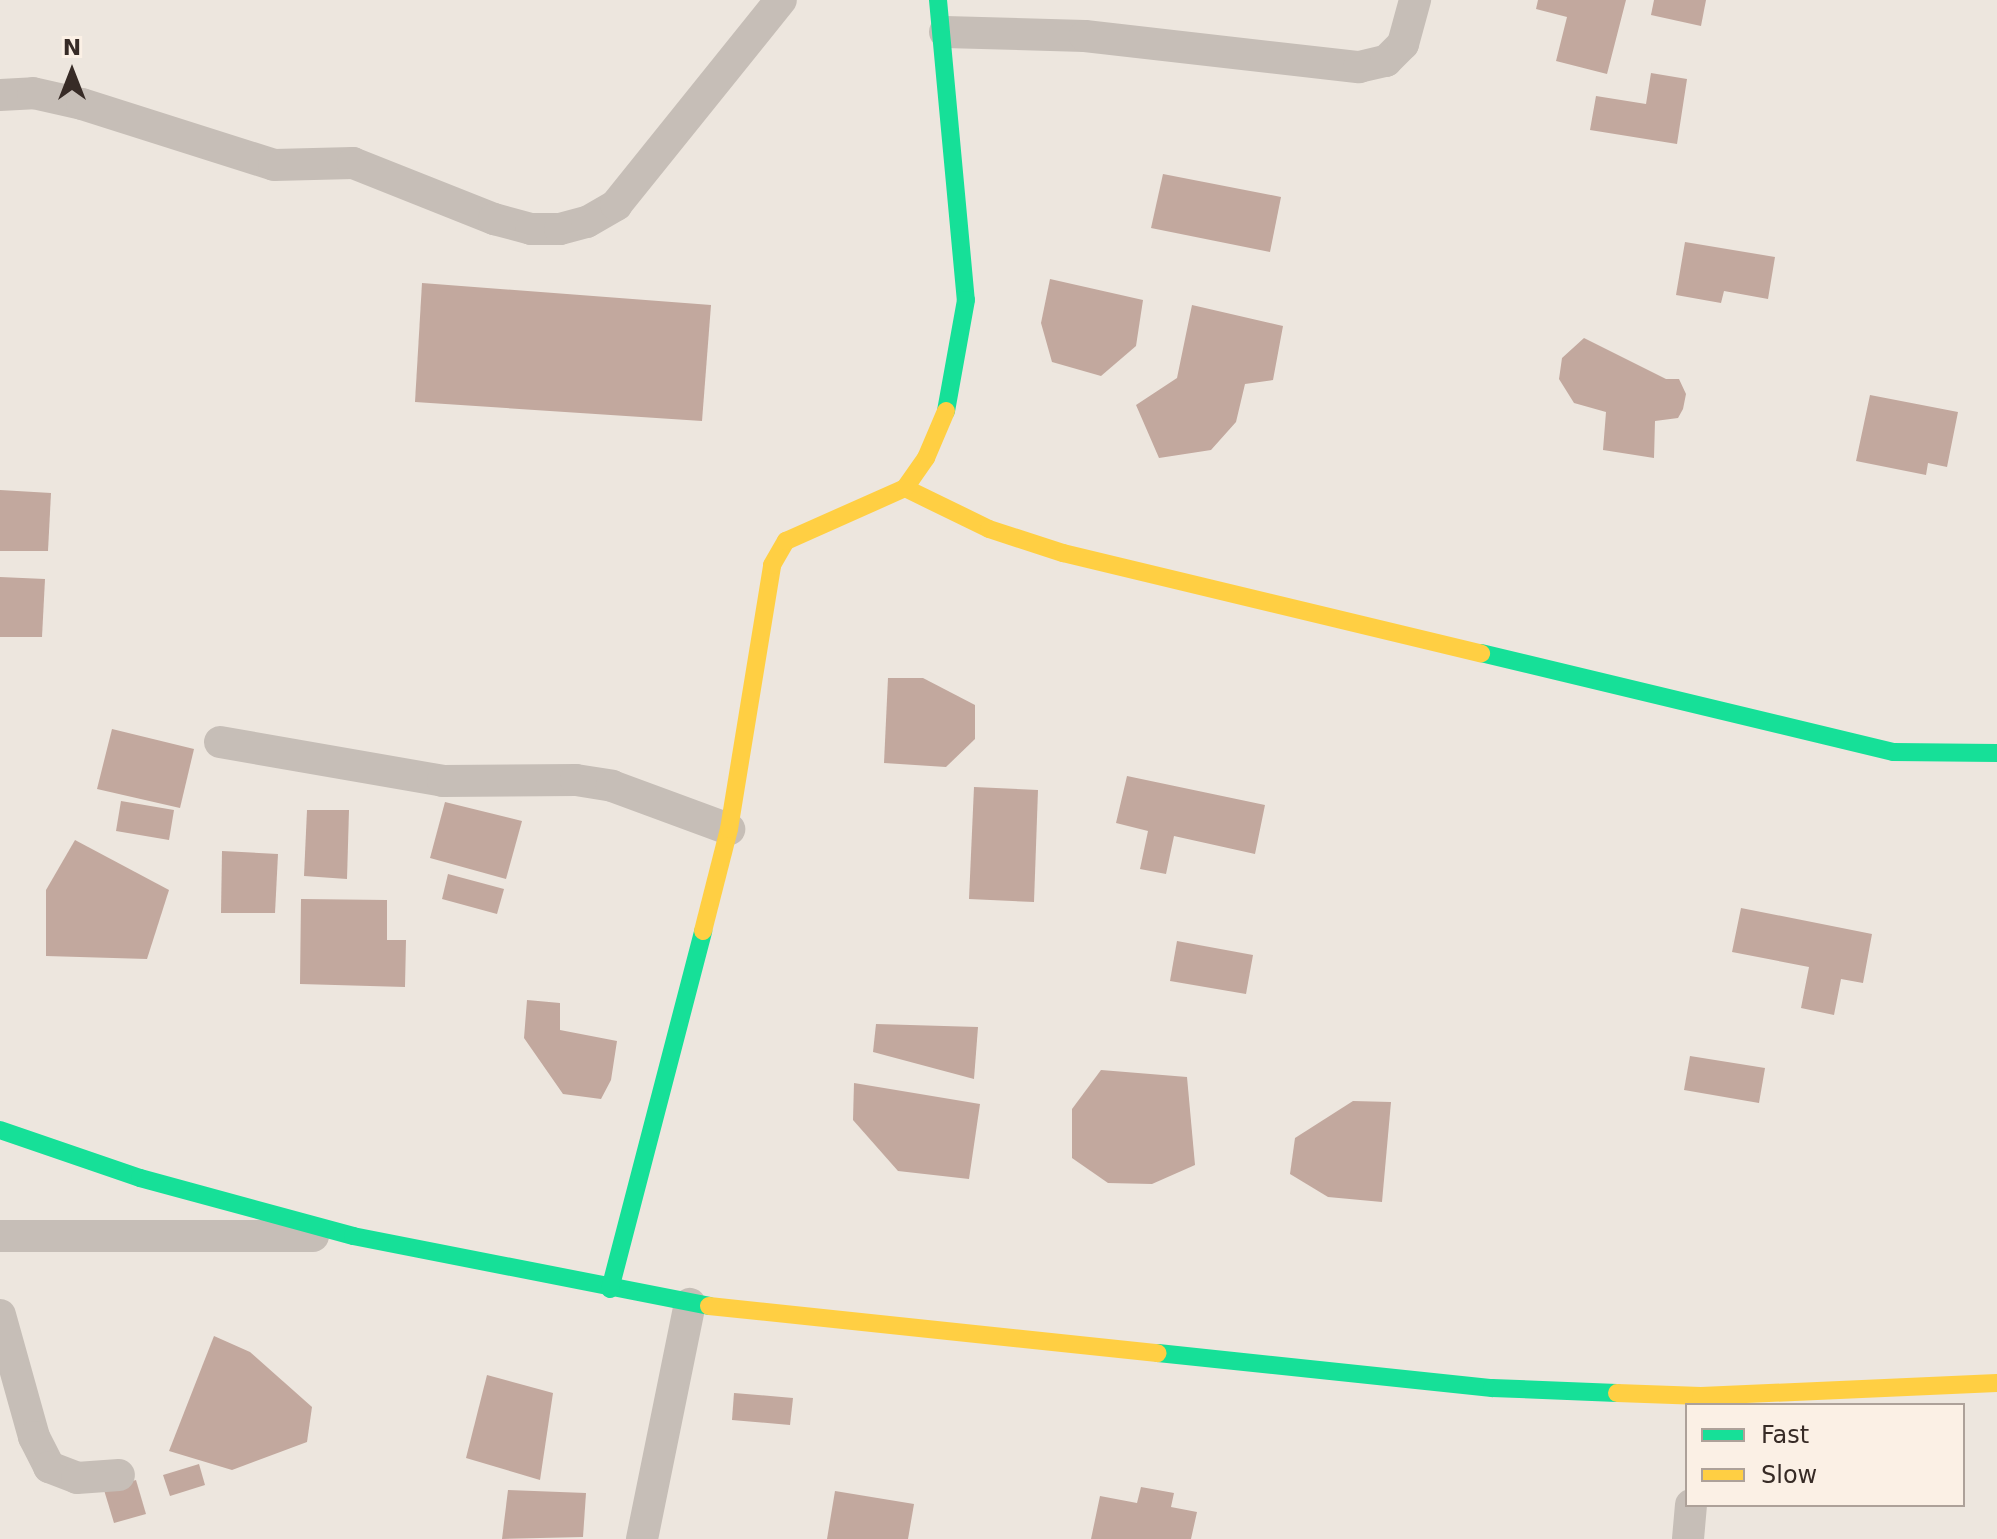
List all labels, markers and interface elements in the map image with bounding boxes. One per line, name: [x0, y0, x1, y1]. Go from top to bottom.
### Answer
north arrow: [32, 32, 112, 112]
text: N: [63, 35, 81, 60]
legend: [1685, 1403, 1965, 1507]
text: Fast: [1761, 1421, 1809, 1449]
text: Slow: [1761, 1461, 1817, 1489]

